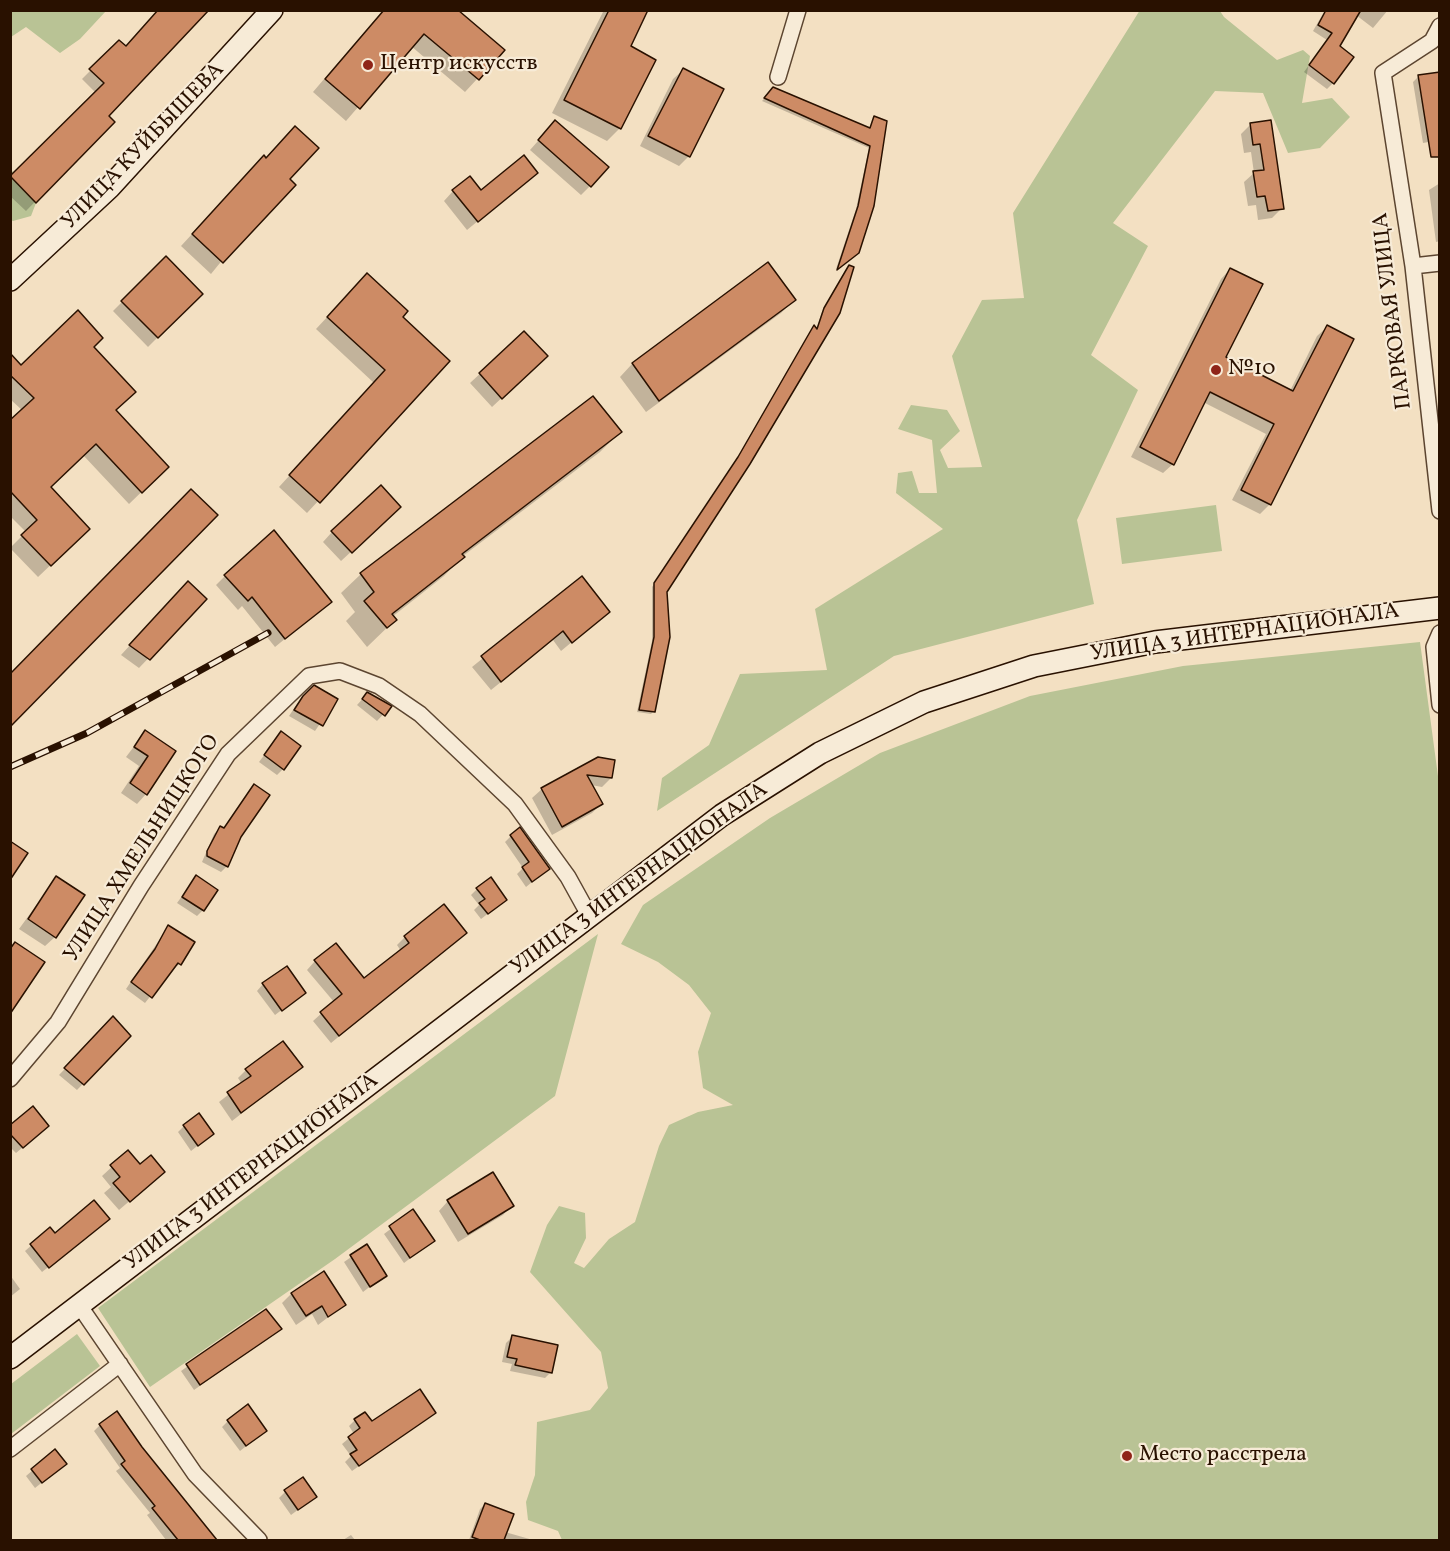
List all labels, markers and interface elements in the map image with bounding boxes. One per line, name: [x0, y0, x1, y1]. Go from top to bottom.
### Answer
place label: Центр искусств: [380, 52, 538, 78]
street label: УЛИЦА КУЙБЫШЕВА: [57, 58, 231, 236]
marker: Центр искусств: [361, 58, 375, 72]
street label: ПАРКОВАЯ УЛИЦА: [1369, 211, 1419, 411]
place label: №10: [1228, 357, 1275, 383]
marker: №10: [1209, 363, 1223, 377]
street label: УЛИЦА 3 ИНТЕРНАЦИОНАЛА: [1089, 599, 1401, 669]
street label: УЛИЦА ХМЕЛЬНИЦКОГО: [60, 730, 226, 968]
street label: УЛИЦА 3 ИНТЕРНАЦИОНАЛА: [506, 778, 774, 982]
street label: УЛИЦА 3 ИНТЕРНАЦИОНАЛА: [120, 1069, 384, 1277]
place label: Место расстрела: [1139, 1443, 1307, 1469]
marker: Место расстрела: [1120, 1449, 1134, 1463]

